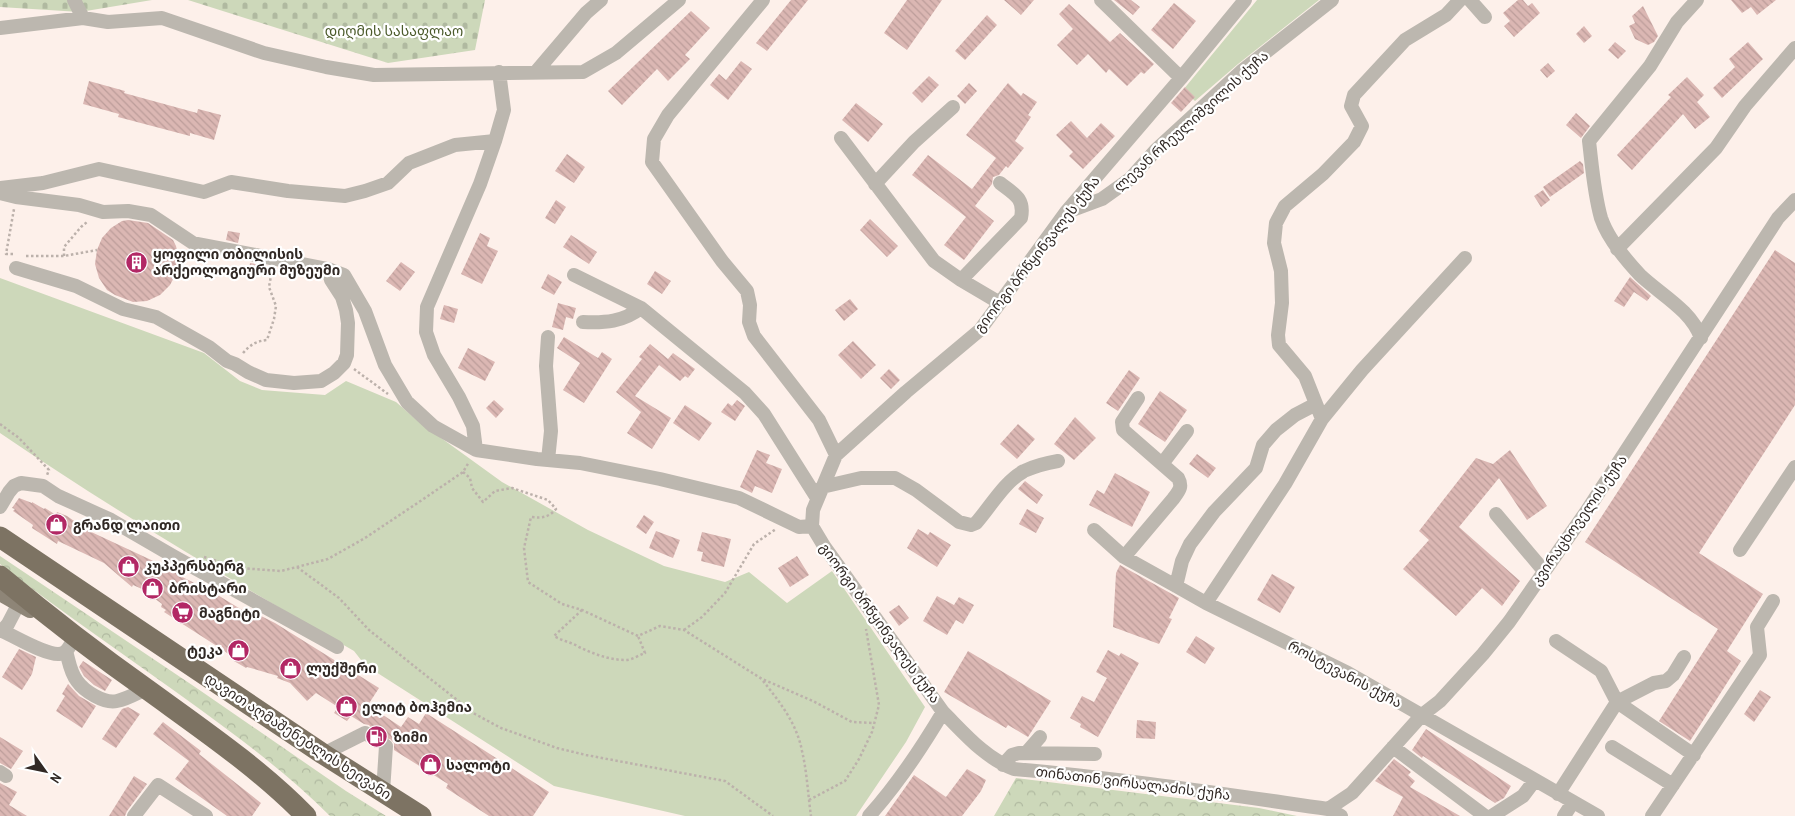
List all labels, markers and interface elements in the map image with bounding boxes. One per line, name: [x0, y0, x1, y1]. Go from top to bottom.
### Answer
park label: დიღმის სასაფლაო: [325, 22, 463, 40]
street label: ლევან რჩეულიშვილის ქუჩა: [1110, 47, 1272, 195]
street label: გიორგი ბრწყინვალეს ქუჩა: [970, 172, 1104, 336]
place label: ყოფილი თბილისის არქეოლოგიური მუზეუმი: [153, 245, 340, 279]
building icon: ყოფილი თბილისის არქეოლოგიური მუზეუმი: [125, 250, 149, 274]
street label: კვირაცხოველის ქუჩა: [1527, 451, 1631, 589]
shop icon: გრანდ ლაითი: [45, 513, 69, 537]
place label: გრანდ ლაითი: [73, 516, 180, 534]
street label: გიორგი ბრწყინვალეს ქუჩა: [816, 539, 944, 707]
shop icon: კუპპერსბერგ: [116, 554, 140, 578]
place label: კუპპერსბერგ: [144, 557, 245, 575]
shop icon: ბრისტარი: [141, 576, 165, 600]
place label: ბრისტარი: [169, 579, 247, 597]
supermarket icon: მაგნიტი: [171, 601, 195, 625]
place label: მაგნიტი: [199, 604, 260, 622]
street label: როსტევანის ქუჩა: [1285, 636, 1405, 712]
shop icon: ტეკა: [227, 638, 251, 662]
place label: ტეკა: [187, 641, 223, 659]
shop icon: ლუქშერი: [278, 656, 302, 680]
place label: ლუქშერი: [306, 659, 377, 677]
street label: დავით აღმაშენებლის ხეივანი: [201, 669, 395, 803]
shop icon: ელიტ ბოჰემია: [334, 695, 358, 719]
place label: ელიტ ბოჰემია: [362, 698, 472, 716]
fuel station icon: ზიმი: [365, 725, 389, 749]
place label: ზიმი: [393, 728, 428, 746]
north arrow: [20, 746, 70, 796]
shop icon: სალოტი: [418, 753, 442, 777]
place label: სალოტი: [446, 756, 511, 774]
street label: თინათინ ვირსალაძის ქუჩა: [1035, 762, 1231, 804]
text: N: [46, 770, 66, 786]

